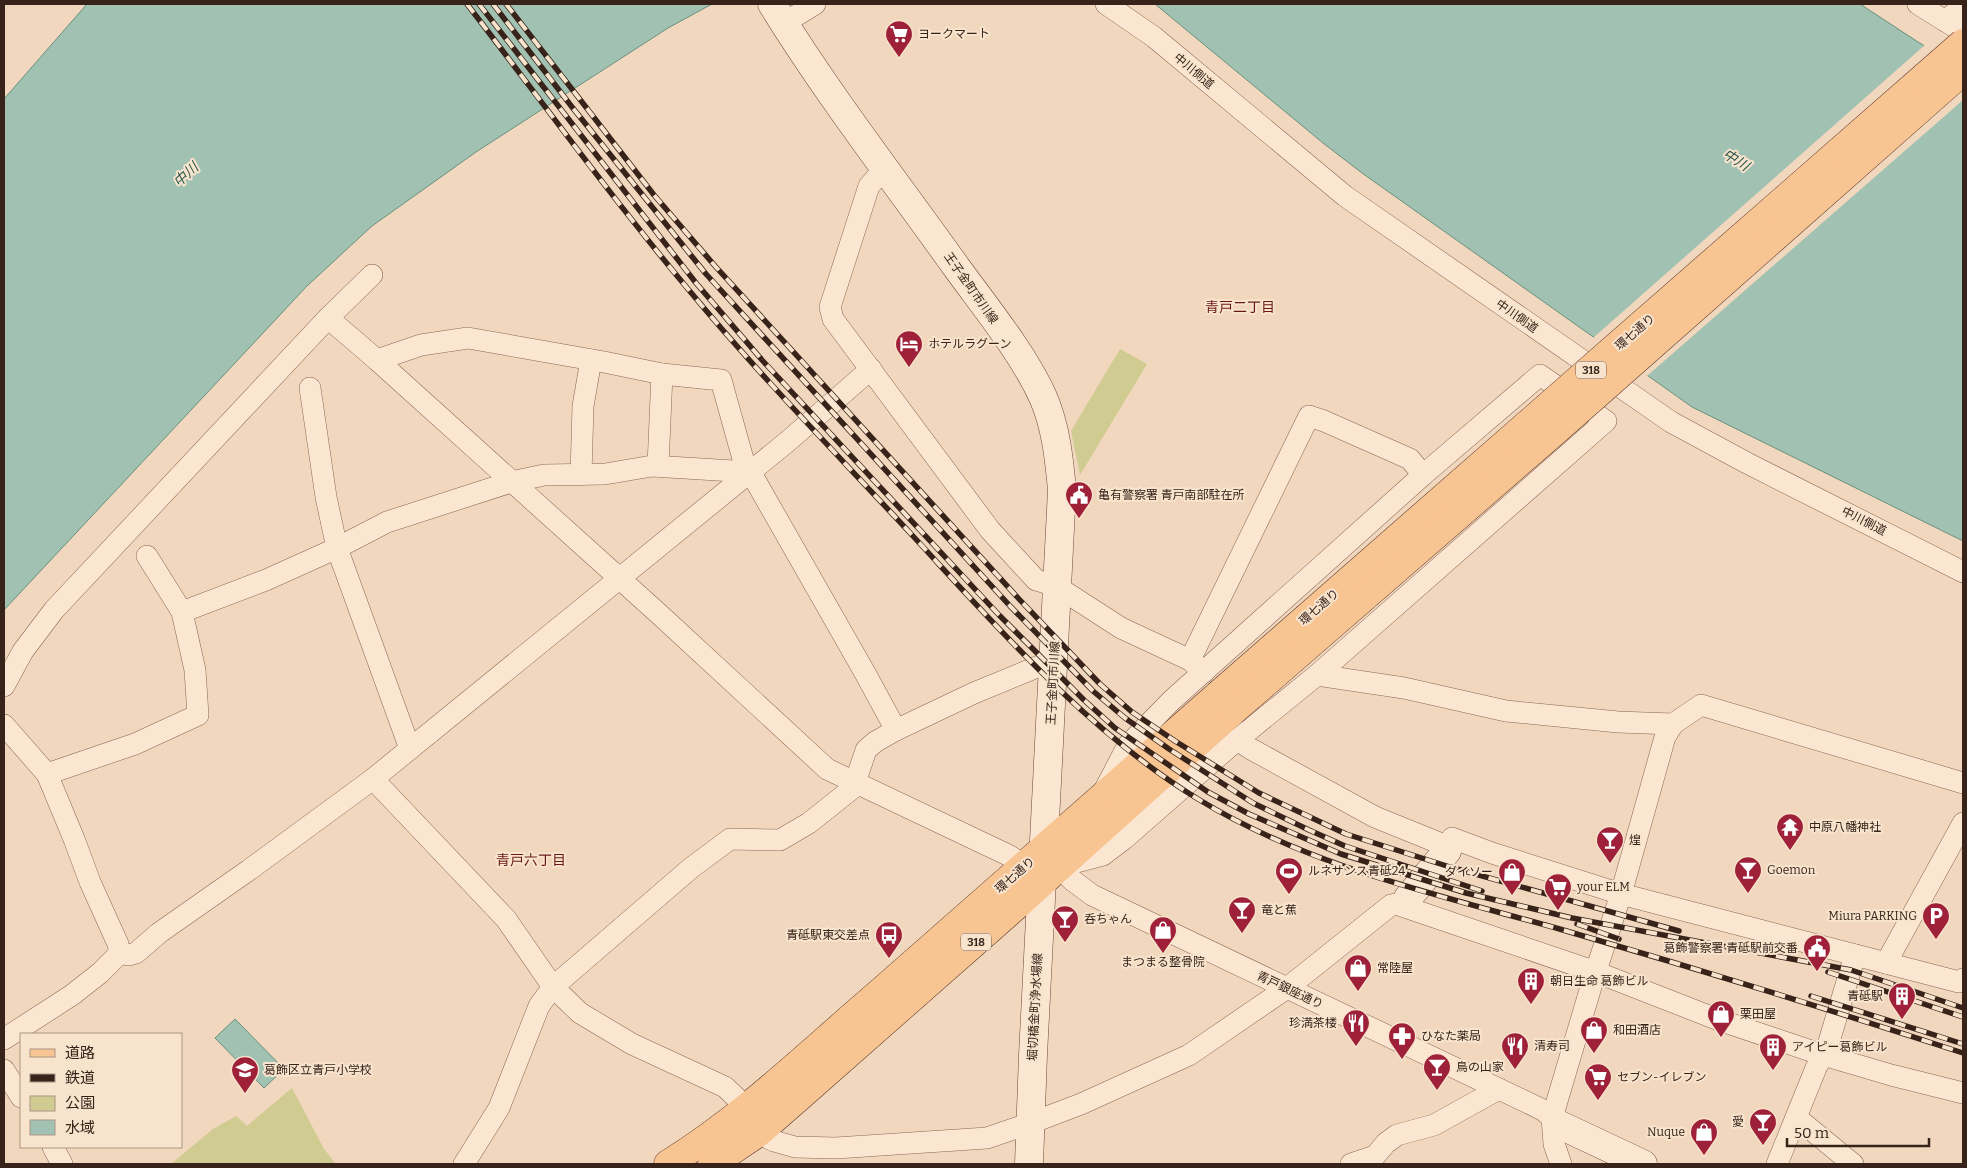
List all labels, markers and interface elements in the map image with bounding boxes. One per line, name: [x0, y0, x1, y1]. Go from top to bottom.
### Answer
supermarket icon: ヨークマート: [884, 19, 914, 58]
place label: ヨークマート: [918, 27, 990, 41]
street label: 中川側道: [1171, 50, 1217, 92]
water label: 中川: [1720, 145, 1754, 176]
water label: 中川: [170, 158, 203, 191]
street label: 王子金町市川線: [941, 250, 1001, 326]
street label: 中川側道: [1493, 296, 1541, 336]
district label: 青戸二丁目: [1205, 299, 1275, 316]
street label: 環七通り: [1612, 311, 1658, 353]
hotel icon: ホテルラグーン: [894, 329, 924, 368]
place label: ホテルラグーン: [928, 337, 1011, 351]
road number: 318: [1576, 362, 1606, 378]
public building icon: 亀有警察署 青戸南部駐在所: [1064, 480, 1094, 519]
place label: 亀有警察署 青戸南部駐在所: [1098, 488, 1244, 502]
street label: 中川側道: [1839, 504, 1889, 538]
street label: 環七通り: [1296, 586, 1342, 628]
street label: 王子金町市川線: [1044, 641, 1062, 725]
temple icon: 中原八幡神社: [1775, 812, 1805, 851]
place label: 中原八幡神社: [1809, 820, 1881, 834]
bar icon: 煌: [1595, 825, 1625, 864]
place label: 煌: [1629, 833, 1641, 847]
district label: 青戸六丁目: [496, 852, 566, 869]
street label: 環七通り: [992, 854, 1038, 896]
bar icon: Goemon: [1733, 855, 1763, 894]
sports icon: ルネサンス青砥24: [1274, 856, 1304, 895]
shop icon: ダイソー: [1497, 857, 1527, 896]
place label: Goemon: [1767, 863, 1816, 877]
place label: ルネサンス青砥24: [1308, 864, 1405, 878]
place label: ダイソー: [1445, 865, 1493, 879]
supermarket icon: your ELM: [1543, 872, 1573, 911]
place label: your ELM: [1576, 880, 1630, 894]
bar icon: 竜と蕉: [1227, 895, 1257, 934]
parking icon: Miura PARKING: [1921, 901, 1951, 940]
place label: 竜と蕉: [1261, 903, 1297, 917]
bar icon: 呑ちゃん: [1050, 904, 1080, 943]
place label: Miura PARKING: [1828, 909, 1917, 923]
place label: 呑ちゃん: [1084, 912, 1132, 926]
shop icon: まつまる整骨院: [1148, 915, 1178, 954]
bus stop icon: 青砥駅東交差点: [874, 920, 904, 959]
place label: 青砥駅東交差点: [786, 928, 870, 942]
public building icon: 葛飾警察署 青砥駅前交番: [1802, 933, 1832, 972]
road number: 318: [961, 934, 991, 950]
place label: 葛飾警察署 青砥駅前交番: [1664, 941, 1798, 955]
street label: 堀切橋金町浄水場線: [1025, 953, 1045, 1061]
shop icon: 常陸屋: [1343, 953, 1373, 992]
place label: まつまる整骨院: [1121, 955, 1205, 969]
place label: 常陸屋: [1377, 961, 1413, 975]
building icon: 朝日生命 葛飾ビル: [1516, 966, 1546, 1005]
street label: 青戸銀座通り: [1254, 968, 1326, 1012]
place label: 朝日生命 葛飾ビル: [1550, 974, 1648, 988]
building icon: 青砥駅: [1887, 981, 1917, 1020]
place label: 青砥駅: [1847, 989, 1883, 1003]
shop icon: 栗田屋: [1706, 999, 1736, 1038]
place label: 栗田屋: [1740, 1007, 1776, 1021]
restaurant icon: 珍満茶楼: [1341, 1008, 1371, 1047]
shop icon: 和田酒店: [1579, 1015, 1609, 1054]
place label: 珍満茶楼: [1289, 1016, 1337, 1030]
pharmacy icon: ひなた薬局: [1387, 1021, 1417, 1060]
place label: 和田酒店: [1613, 1023, 1661, 1037]
place label: ひなた薬局: [1421, 1029, 1481, 1043]
restaurant icon: 清寿司: [1500, 1031, 1530, 1070]
building icon: アイピー葛飾ビル: [1758, 1032, 1788, 1071]
legend: [20, 1033, 182, 1148]
place label: 清寿司: [1534, 1039, 1570, 1053]
place label: アイピー葛飾ビル: [1792, 1040, 1887, 1054]
text: 道路: [65, 1044, 95, 1062]
bar icon: 鳥の山家: [1422, 1052, 1452, 1091]
school or university icon: 葛飾区立青戸小学校: [230, 1055, 260, 1094]
place label: 鳥の山家: [1456, 1060, 1504, 1074]
supermarket icon: セブン-イレブン: [1583, 1062, 1613, 1101]
place label: 葛飾区立青戸小学校: [264, 1063, 372, 1077]
text: 鉄道: [65, 1069, 95, 1087]
place label: セブン-イレブン: [1617, 1070, 1707, 1084]
text: 公園: [65, 1094, 95, 1112]
bar icon: 愛: [1748, 1107, 1778, 1146]
place label: 愛: [1732, 1115, 1744, 1129]
scale bar: [1787, 1116, 1930, 1148]
shop icon: Nuque: [1689, 1117, 1719, 1156]
text: 水域: [65, 1119, 95, 1137]
text: 50 m: [1794, 1124, 1830, 1142]
place label: Nuque: [1647, 1125, 1685, 1139]

